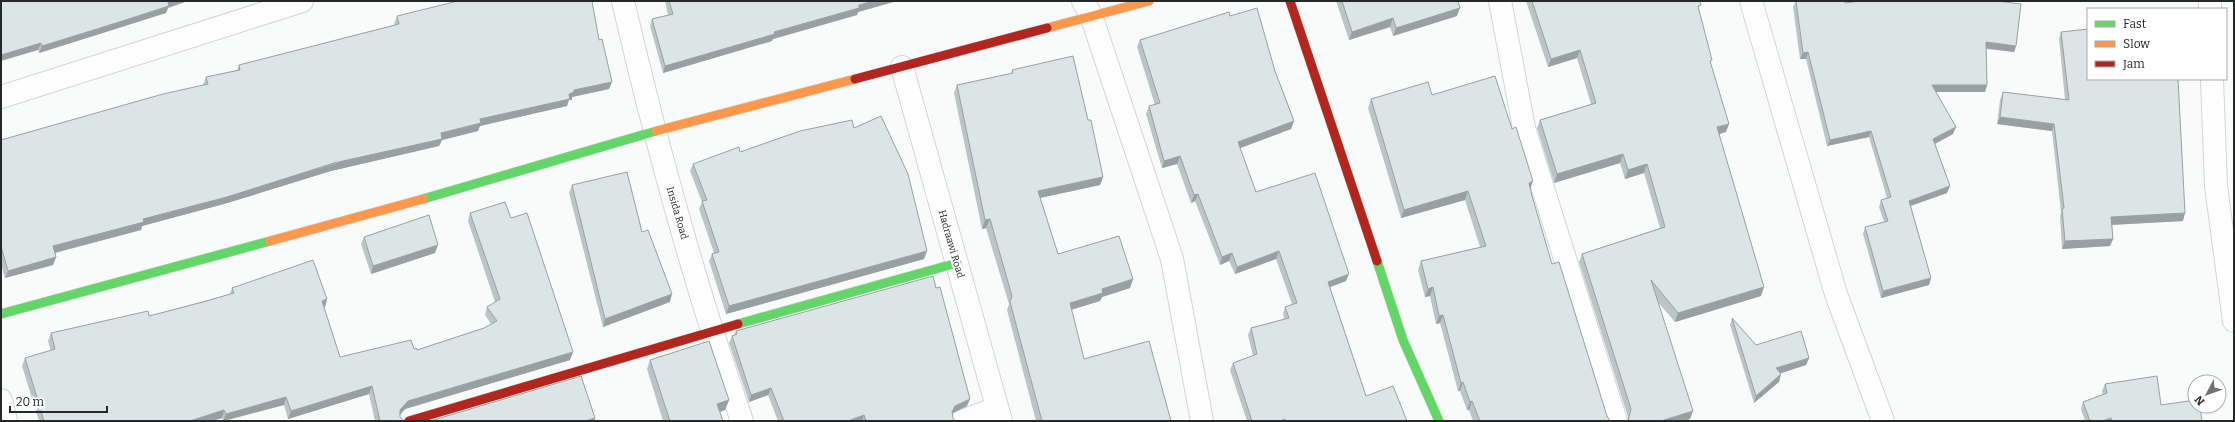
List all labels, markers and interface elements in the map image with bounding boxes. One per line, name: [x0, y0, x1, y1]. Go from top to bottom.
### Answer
legend: [2087, 8, 2227, 80]
text: Fast: [2123, 17, 2147, 31]
text: Slow: [2123, 37, 2150, 51]
text: Jam: [2122, 57, 2145, 71]
street label: Insida Road: [664, 185, 690, 241]
street label: Hadraawi Road: [936, 208, 966, 280]
north arrow: [2187, 374, 2227, 414]
scale bar: [10, 388, 107, 414]
text: N: [2192, 392, 2208, 408]
text: 20 m: [16, 395, 45, 409]

